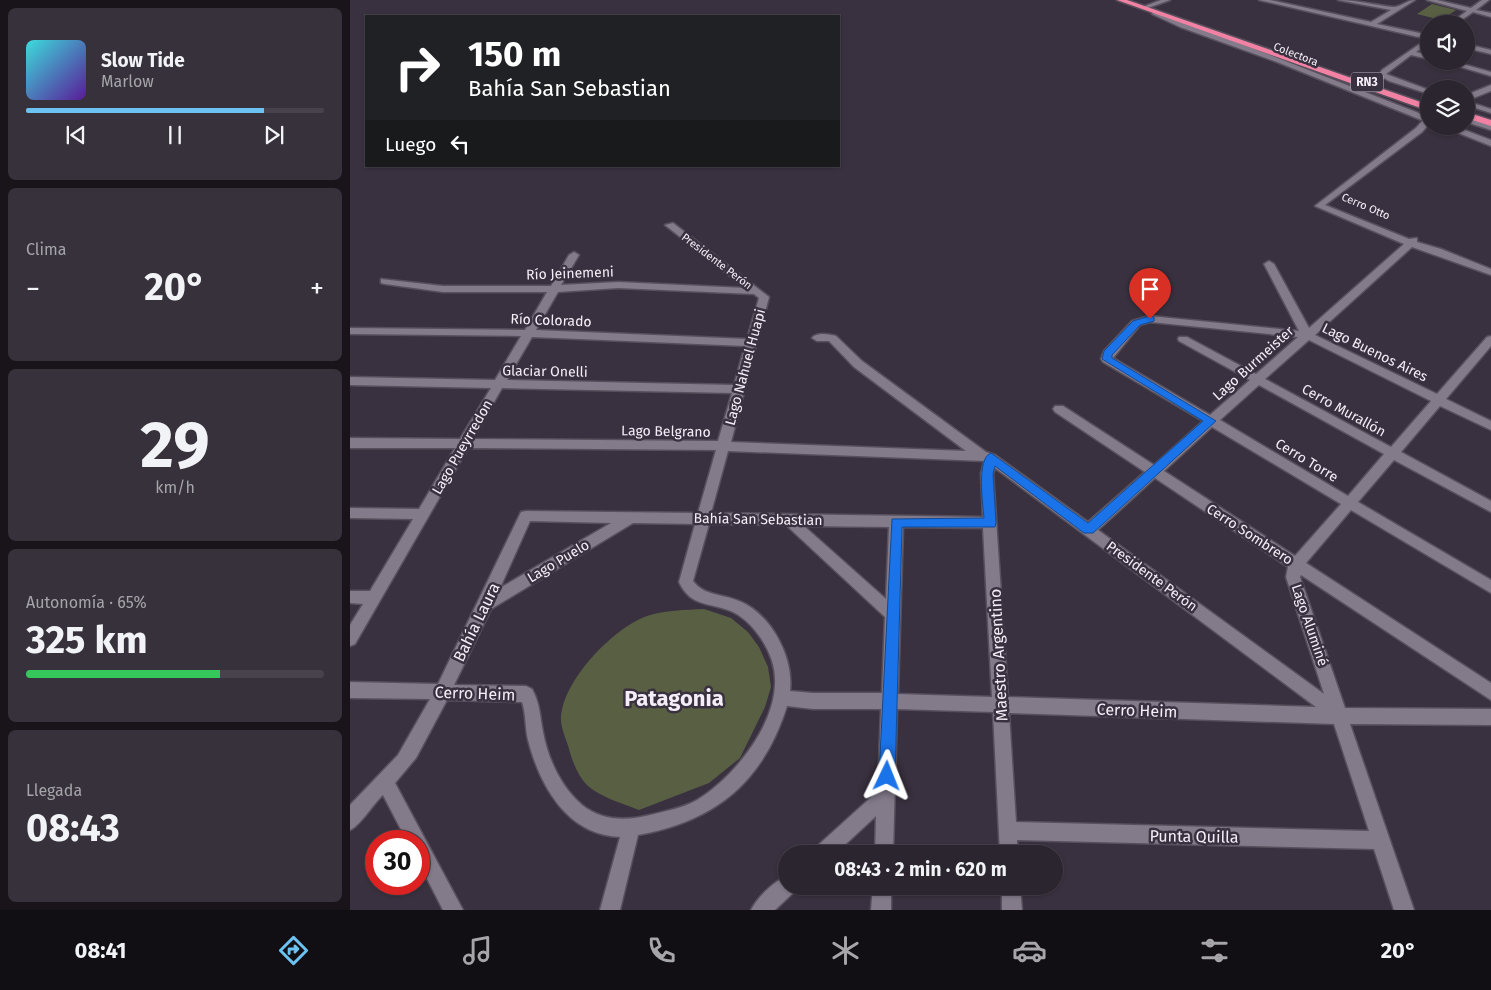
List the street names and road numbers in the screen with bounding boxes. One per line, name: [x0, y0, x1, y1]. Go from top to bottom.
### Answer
street label: Colectora: [1272, 40, 1320, 69]
road number: RN3: [1351, 72, 1383, 91]
street label: Cerro Otto: [1340, 190, 1392, 222]
street label: Presidente Perón: [679, 231, 755, 292]
street label: Río Jeinemeni: [526, 263, 614, 284]
street label: Lago Nahuel Huapi: [722, 307, 769, 427]
street label: Río Colorado: [510, 311, 592, 330]
street label: Lago Buenos Aires: [1319, 320, 1431, 386]
street label: Lago Burmeister: [1209, 322, 1298, 404]
street label: Glaciar Onelli: [502, 362, 588, 381]
street label: Cerro Murallón: [1299, 380, 1389, 441]
street label: Lago Pueyrredon: [428, 397, 496, 498]
street label: Lago Belgrano: [621, 422, 711, 441]
street label: Cerro Torre: [1272, 435, 1341, 486]
street label: Cerro Sombrero: [1203, 500, 1296, 569]
street label: Bahía San Sebastian: [693, 510, 823, 529]
street label: Lago Puelo: [524, 536, 592, 586]
street label: Presidente Perón: [1103, 538, 1200, 615]
street label: Bahía Laura: [449, 580, 504, 665]
street label: Lago Aluminé: [1288, 582, 1331, 668]
street label: Maestro Argentino: [986, 588, 1011, 722]
street label: Cerro Heim: [434, 683, 516, 704]
street label: Cerro Heim: [1096, 700, 1178, 721]
street label: Punta Quilla: [1149, 826, 1239, 847]

